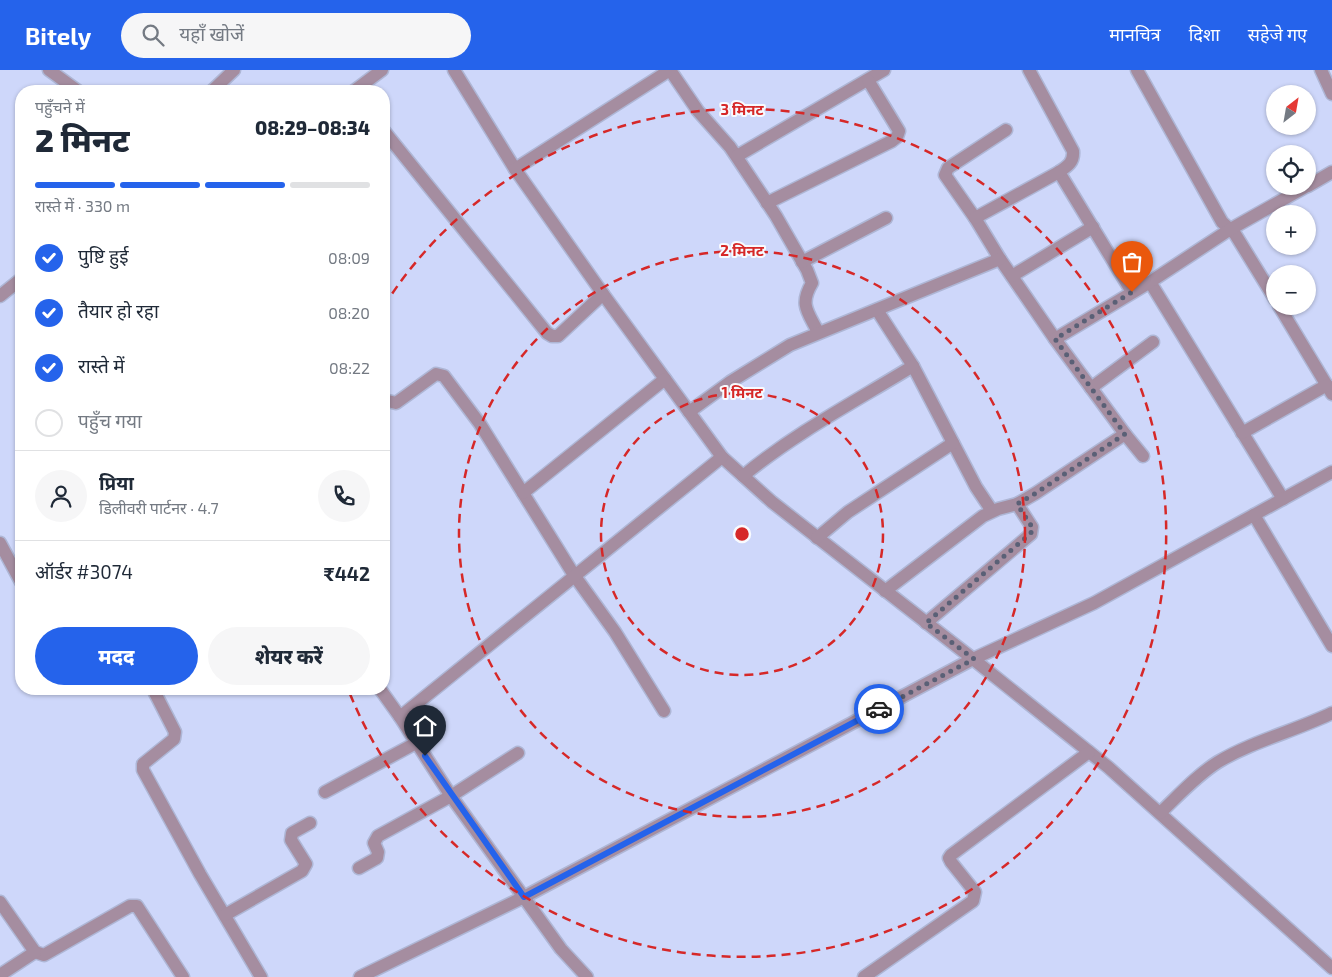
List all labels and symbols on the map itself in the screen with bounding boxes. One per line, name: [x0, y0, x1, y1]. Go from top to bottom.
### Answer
north arrow: [1266, 85, 1316, 135]
text: 3 मिनट: [720, 100, 765, 118]
text: 2 मिनट: [720, 241, 765, 259]
pin: [1111, 241, 1153, 292]
text: 1 मिनट: [721, 383, 764, 401]
centre of rings: [733, 525, 751, 543]
courier: [854, 684, 904, 734]
pin: [404, 705, 446, 756]

